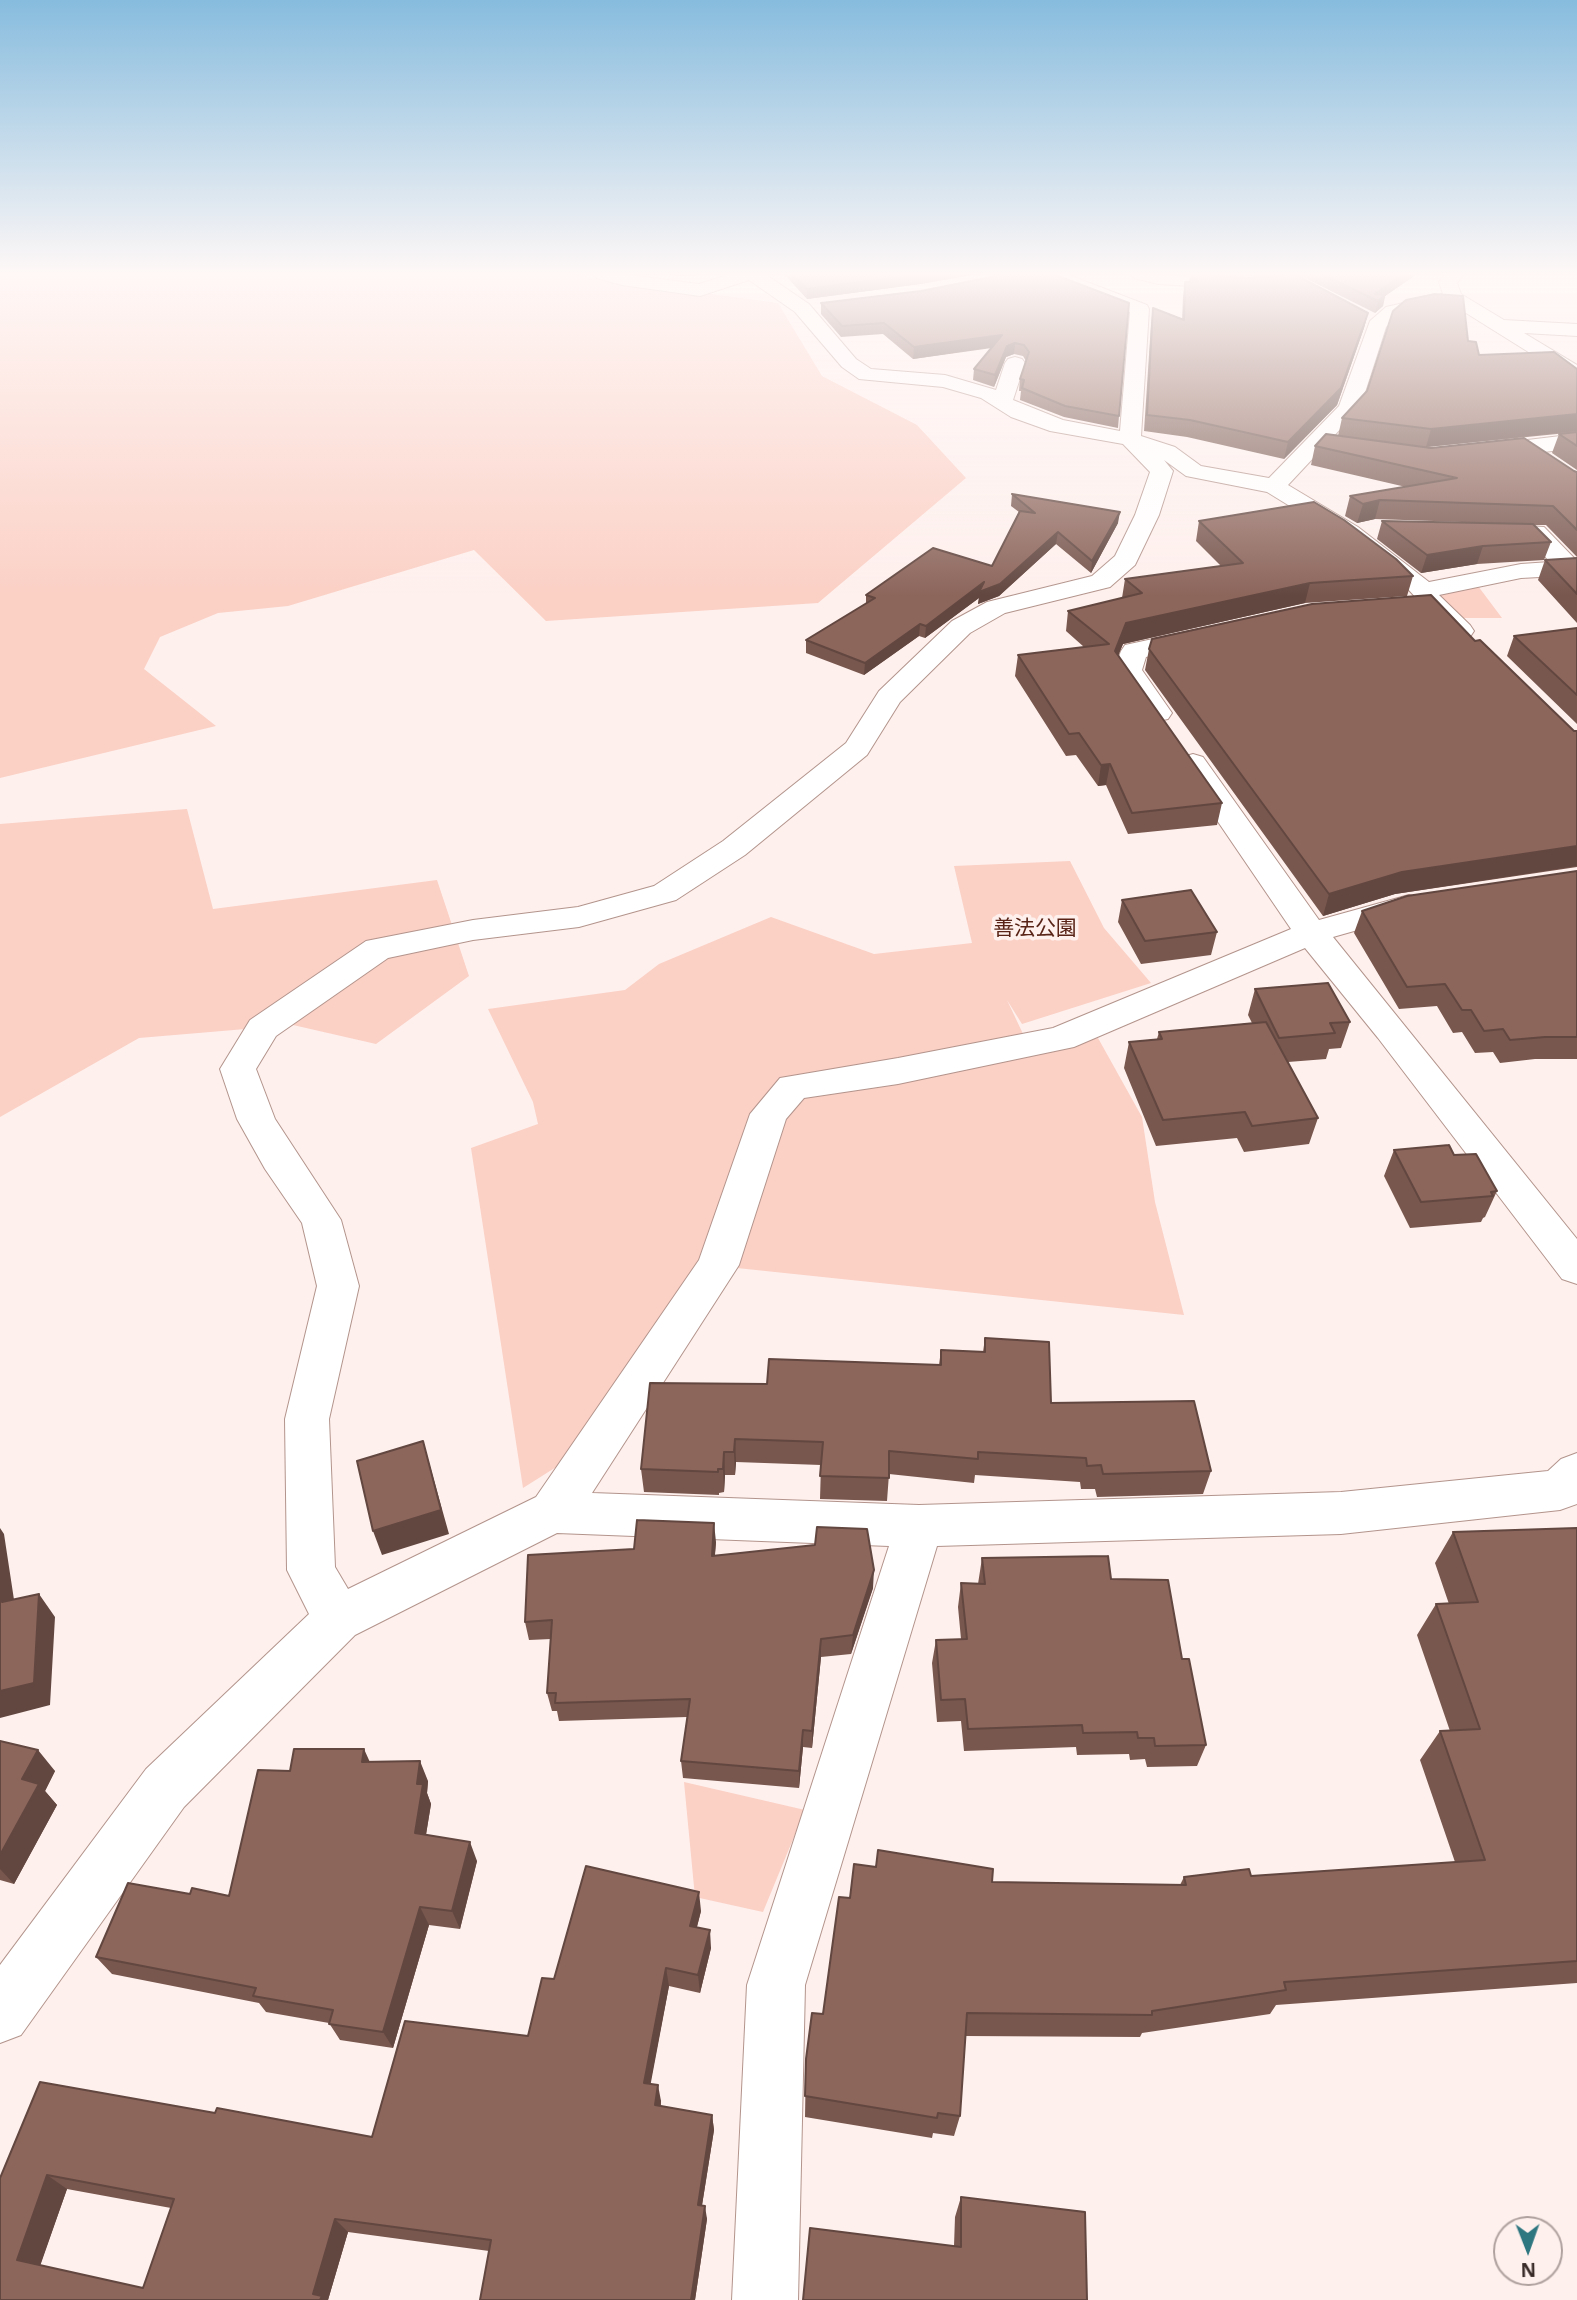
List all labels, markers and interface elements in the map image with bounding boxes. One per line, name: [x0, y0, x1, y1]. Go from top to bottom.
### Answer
park label: 善法公園: [993, 916, 1077, 942]
north arrow: [1493, 2216, 1563, 2286]
text: N: [1520, 2257, 1536, 2283]

